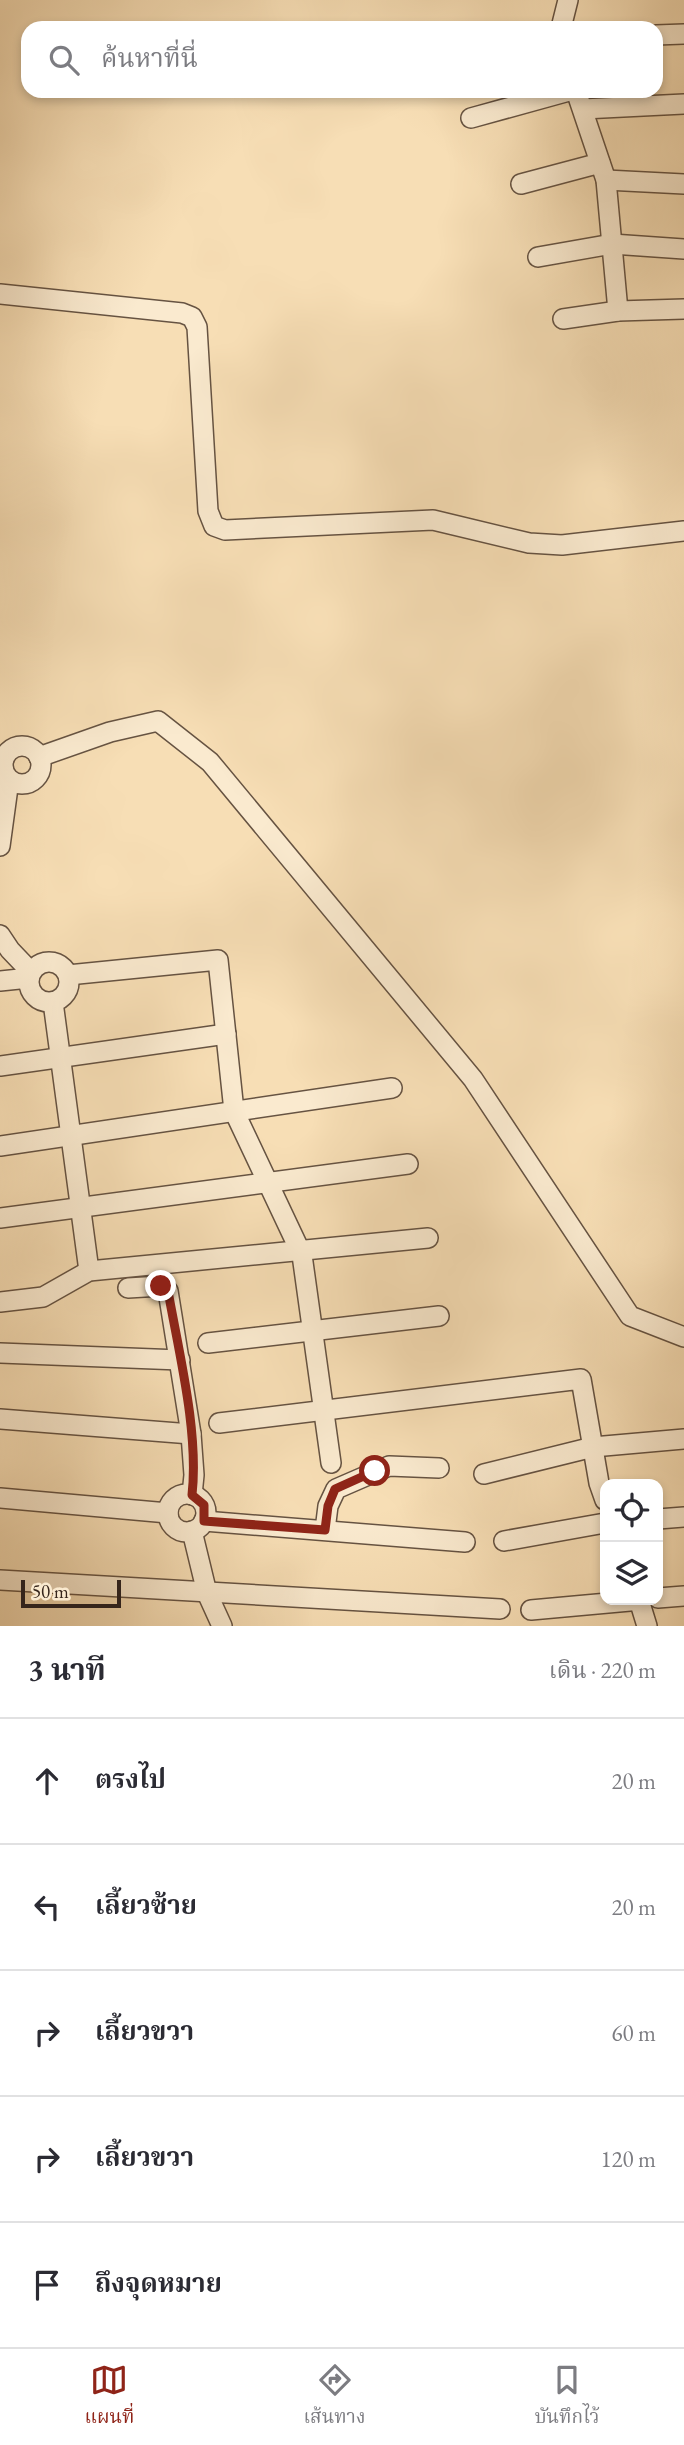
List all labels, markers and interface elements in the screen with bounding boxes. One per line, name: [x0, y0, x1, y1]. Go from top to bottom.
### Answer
search box: [21, 21, 663, 98]
icon: search: [45, 41, 83, 79]
text: ค้นหาที่นี่: [101, 41, 198, 75]
route end: [145, 1270, 176, 1301]
route start: [359, 1455, 390, 1486]
map controls: [600, 1479, 663, 1605]
button: locate: [600, 1479, 663, 1542]
button: layers: [600, 1542, 663, 1605]
scale bar: [21, 1577, 121, 1609]
text: 50 m: [32, 1579, 69, 1604]
text: 3 นาที: [28, 1650, 106, 1689]
text: เดิน · 220 m: [549, 1655, 656, 1685]
icon: ahead: [28, 1762, 66, 1800]
text: ตรงไป: [95, 1762, 166, 1796]
text: 20 m: [611, 1766, 656, 1796]
icon: left: [28, 1888, 66, 1926]
text: เลี้ยวซ้าย: [95, 1888, 197, 1922]
text: 20 m: [611, 1892, 656, 1922]
icon: right: [28, 2014, 66, 2052]
text: เลี้ยวขวา: [95, 2014, 194, 2048]
text: 60 m: [611, 2018, 656, 2048]
icon: right: [28, 2140, 66, 2178]
text: เลี้ยวขวา: [95, 2140, 194, 2174]
text: 120 m: [600, 2144, 656, 2174]
icon: arrive: [28, 2266, 66, 2304]
text: ถึงจุดหมาย: [95, 2266, 222, 2300]
tab: แผนที่: [85, 2361, 134, 2433]
tab: เส้นทาง: [304, 2361, 365, 2433]
tab: บันทึกไว้: [535, 2361, 599, 2433]

